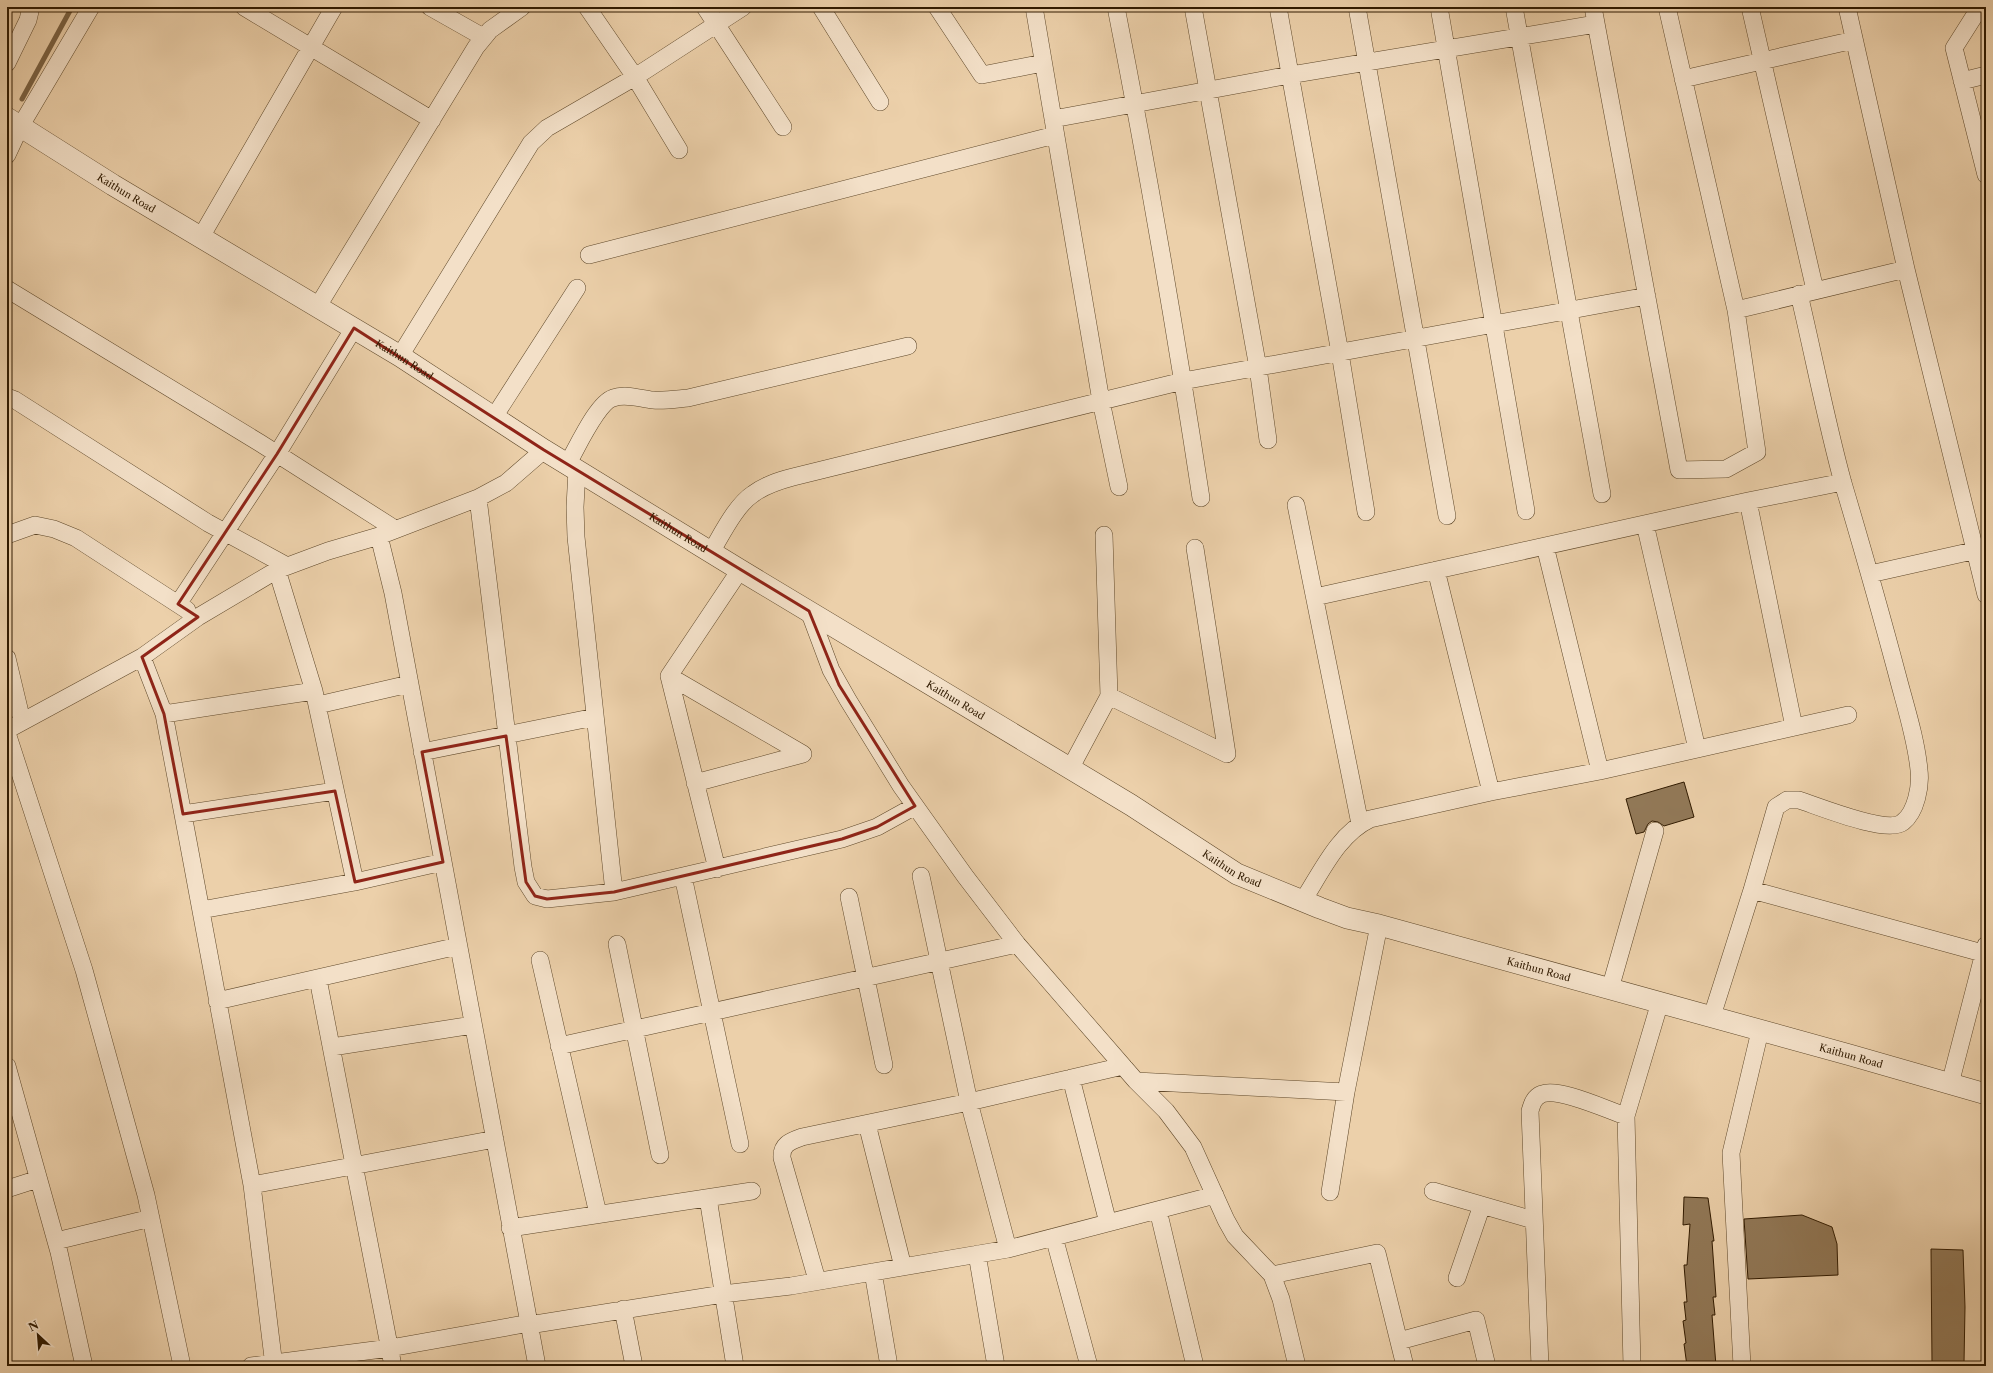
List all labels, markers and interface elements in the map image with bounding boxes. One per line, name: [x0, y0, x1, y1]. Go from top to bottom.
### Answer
street label: Kaithun Road: [95, 171, 158, 216]
street label: Kaithun Road: [373, 337, 435, 383]
street label: Kaithun Road: [647, 510, 710, 555]
street label: Kaithun Road: [924, 678, 987, 723]
street label: Kaithun Road: [1200, 847, 1263, 890]
street label: Kaithun Road: [1505, 955, 1572, 985]
street label: Kaithun Road: [1818, 1041, 1884, 1071]
north arrow: [18, 1315, 58, 1355]
text: N: [26, 1317, 41, 1334]

